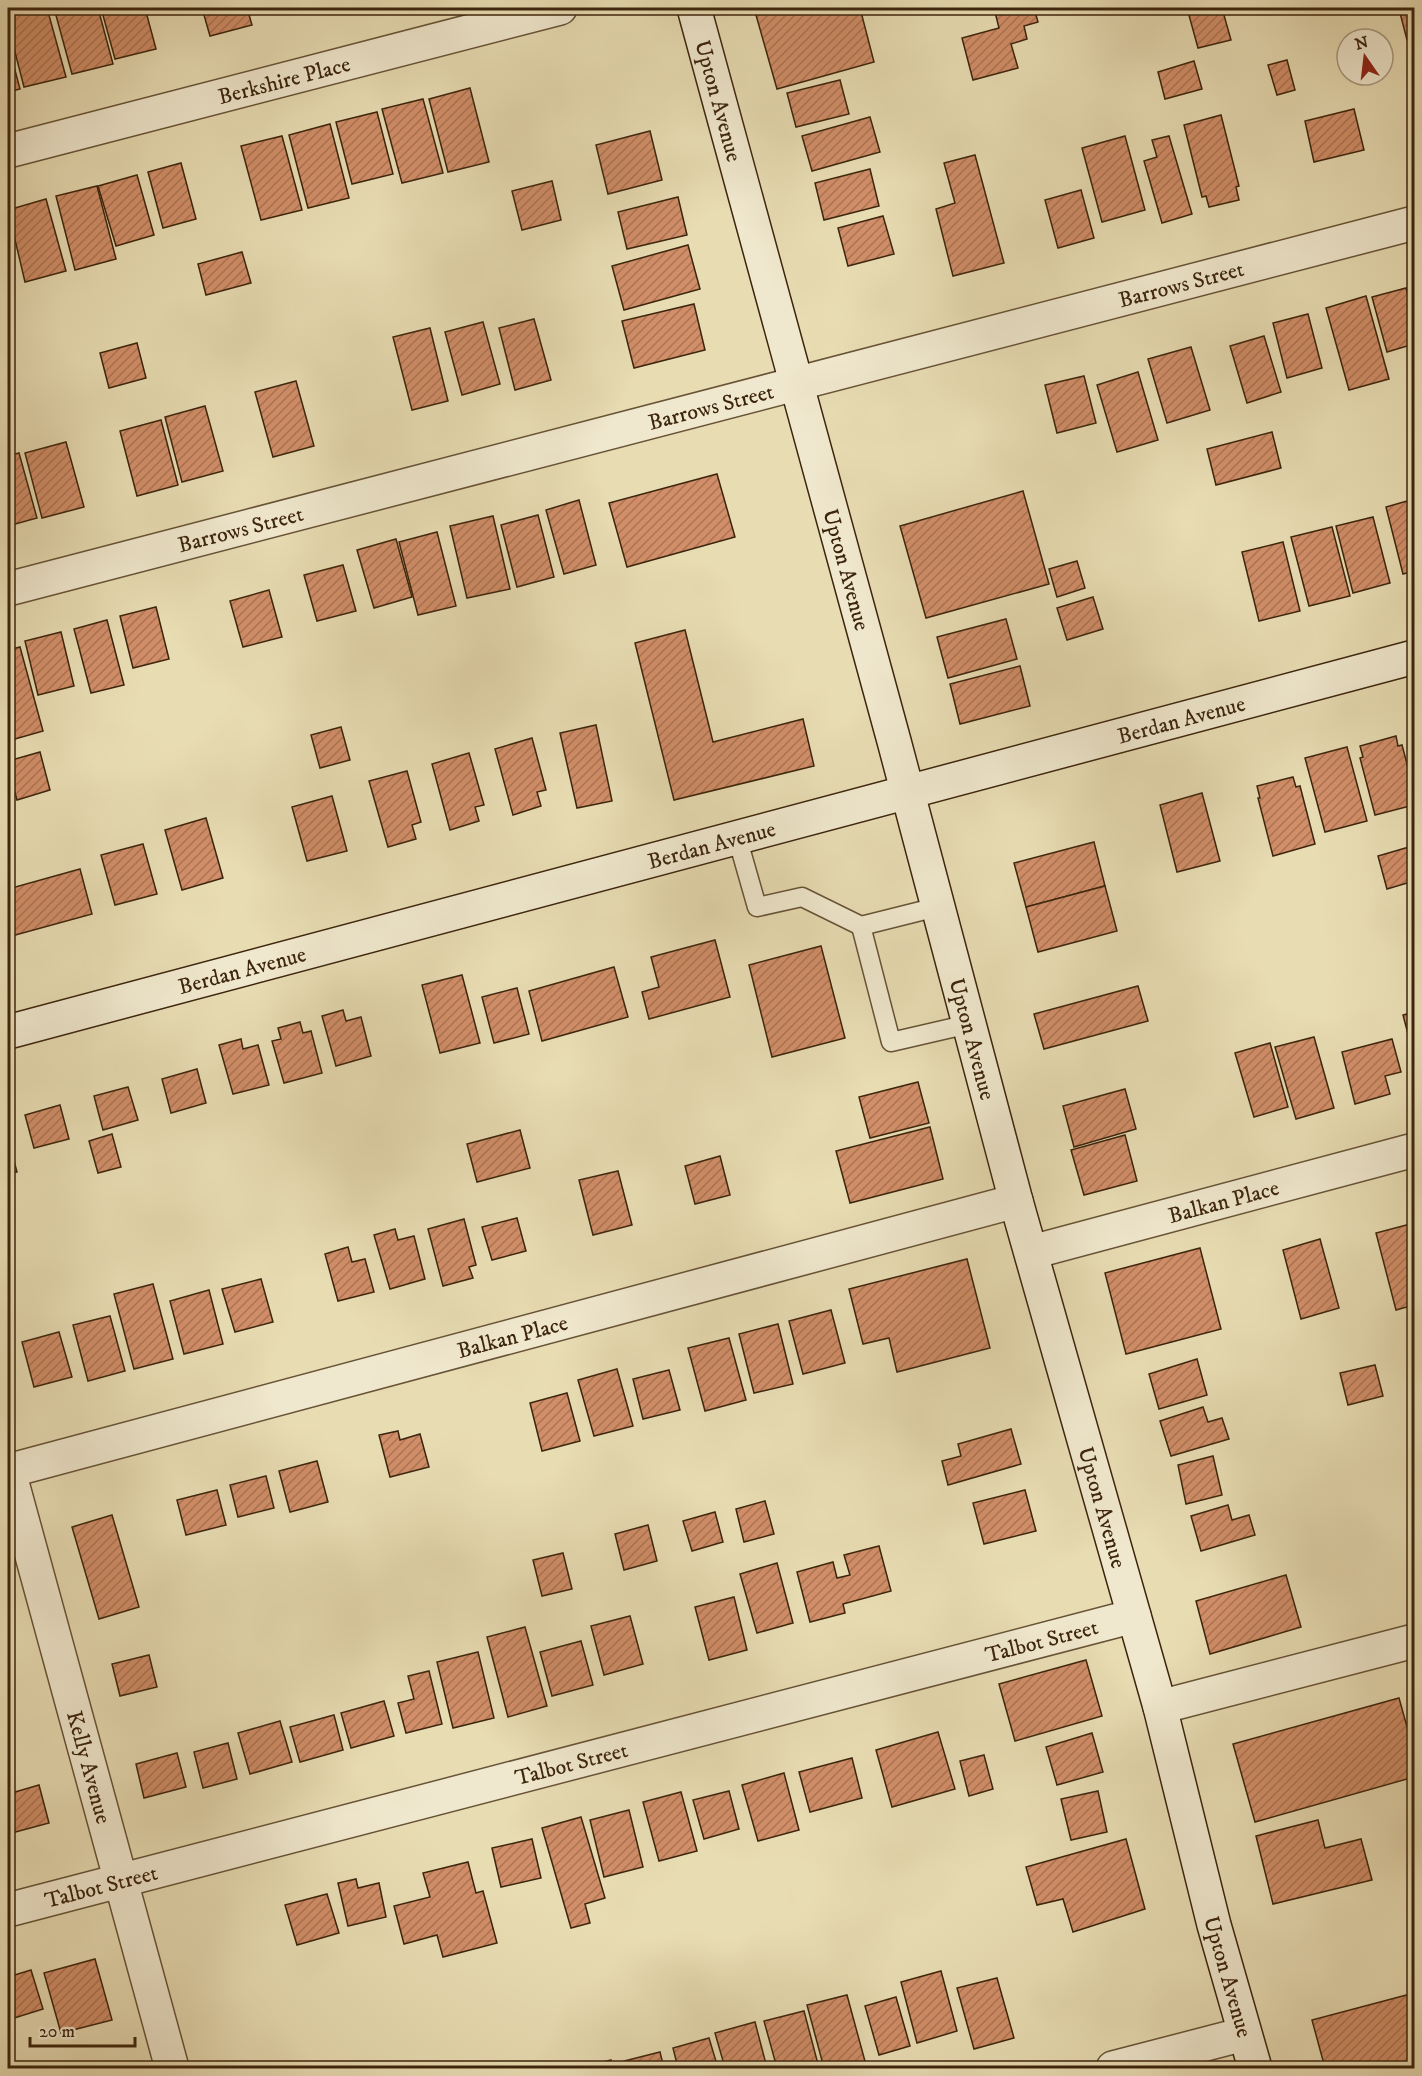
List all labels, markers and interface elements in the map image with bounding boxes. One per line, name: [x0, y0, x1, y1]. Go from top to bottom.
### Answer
north arrow: [1335, 27, 1395, 87]
text: N: [1353, 32, 1370, 55]
street label: Upton Avenue: [688, 37, 747, 165]
street label: Berkshire Place: [215, 51, 353, 111]
street label: Barrows Street: [1116, 256, 1247, 314]
street label: Barrows Street: [645, 378, 777, 437]
street label: Barrows Street: [175, 501, 306, 559]
street label: Upton Avenue: [816, 506, 875, 634]
street label: Berdan Avenue: [1115, 691, 1248, 751]
street label: Berdan Avenue: [645, 816, 779, 876]
street label: Berdan Avenue: [175, 941, 309, 1001]
street label: Upton Avenue: [942, 975, 1001, 1103]
street label: Balkan Place: [1165, 1175, 1282, 1230]
street label: Balkan Place: [454, 1310, 571, 1365]
street label: Upton Avenue: [1072, 1444, 1132, 1571]
street label: Talbot Street: [982, 1614, 1101, 1669]
street label: Kelly Avenue: [60, 1708, 117, 1827]
street label: Talbot Street: [512, 1737, 631, 1792]
street label: Talbot Street: [42, 1860, 161, 1915]
street label: Upton Avenue: [1197, 1913, 1258, 2041]
scale bar: [30, 2010, 135, 2048]
text: 20 m: [39, 2021, 75, 2043]

